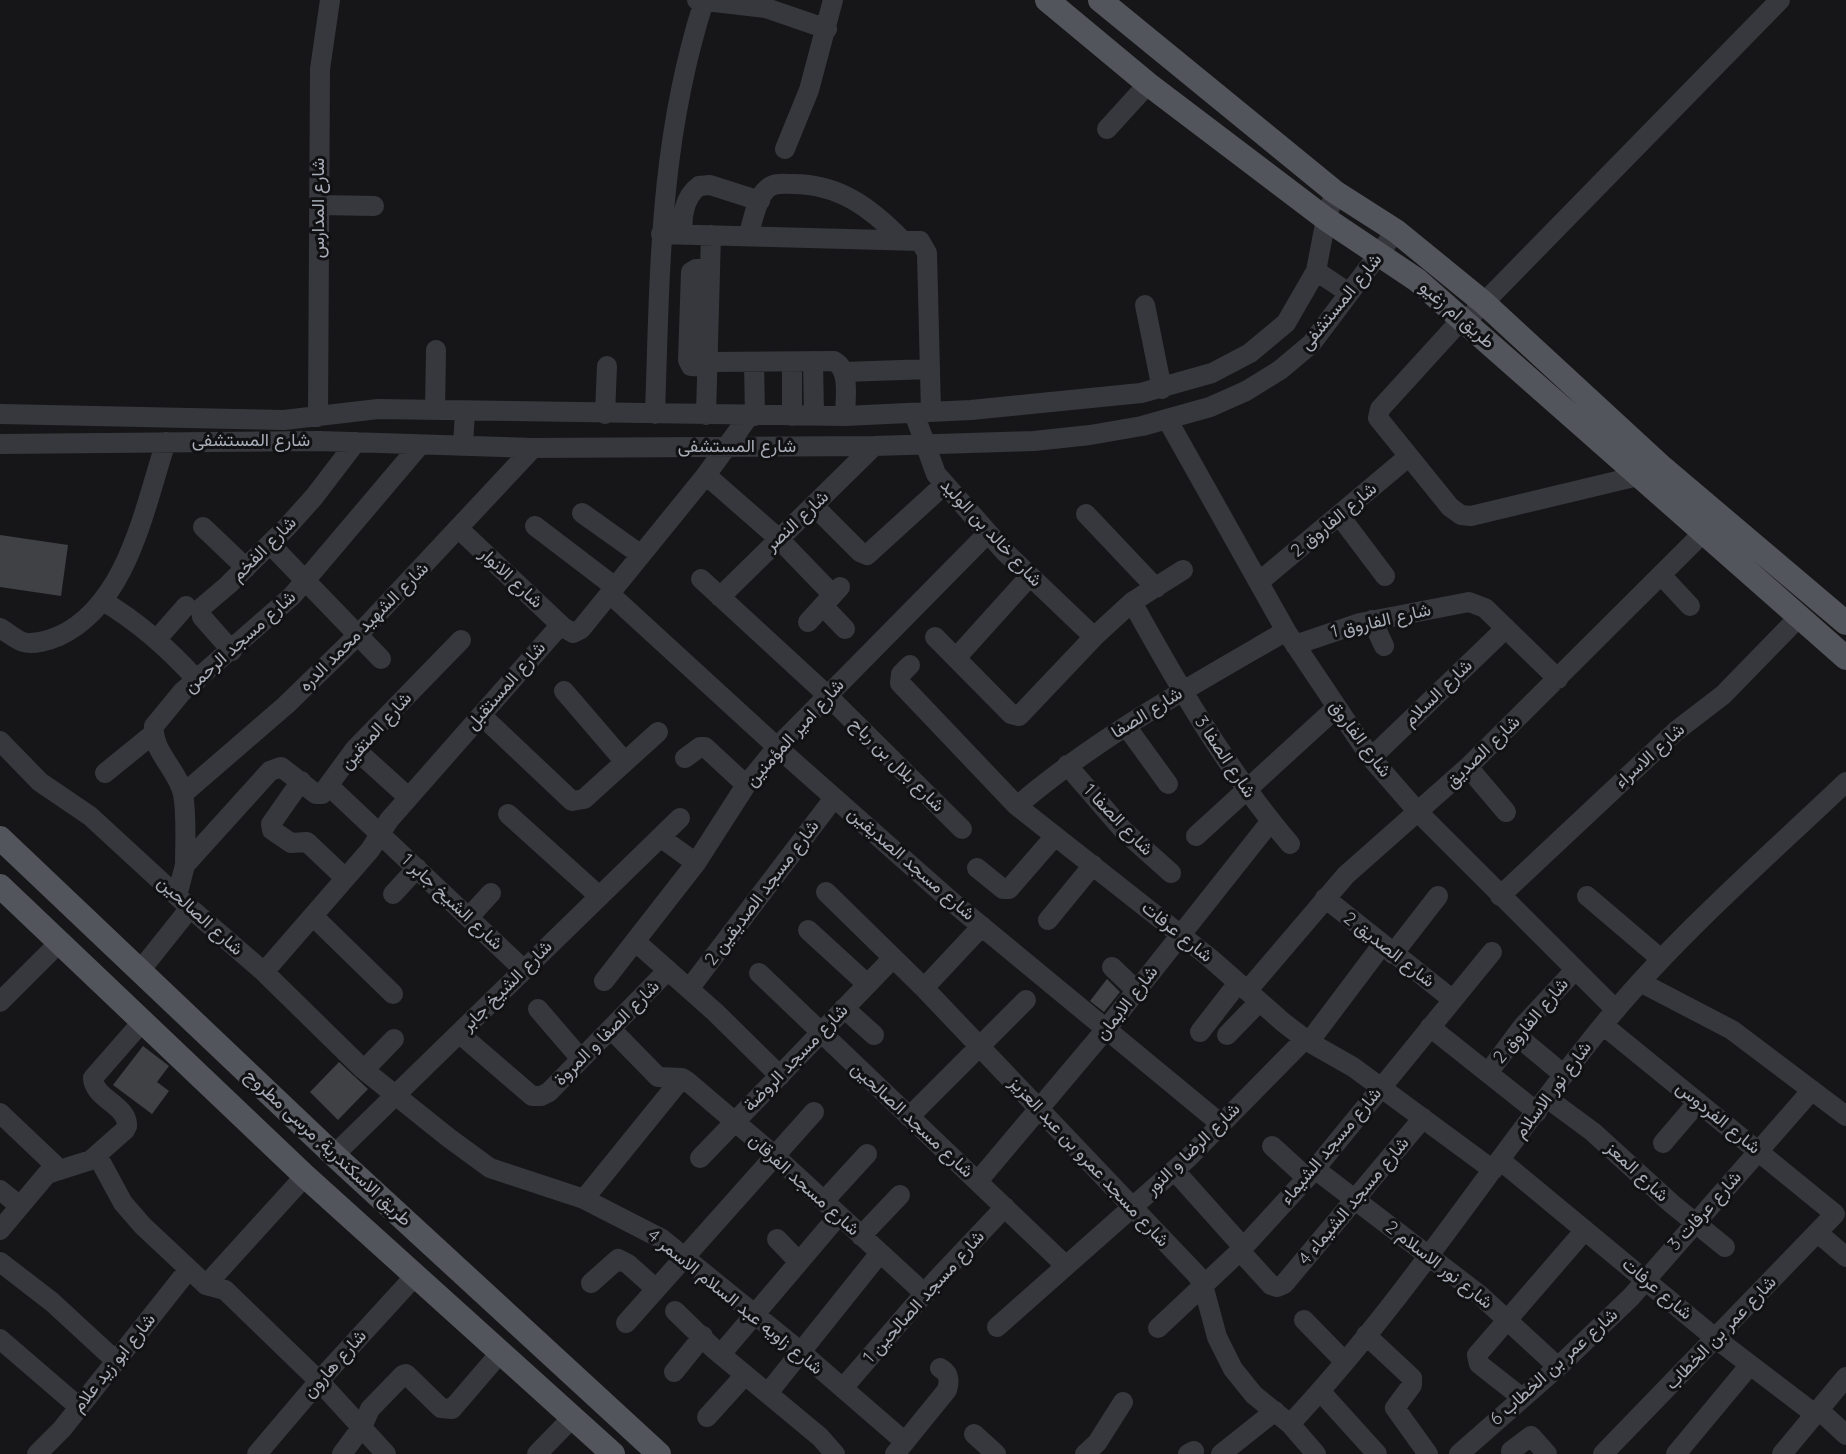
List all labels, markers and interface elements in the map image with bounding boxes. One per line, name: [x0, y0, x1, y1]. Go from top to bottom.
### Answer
street label: شارع المدارس: [308, 158, 330, 258]
street label: شارع المستشفى: [1295, 249, 1387, 355]
street label: طريق ام زغيو: [1415, 276, 1499, 354]
street label: شارع المستشفى: [192, 430, 310, 452]
street label: شارع المستشفى: [678, 436, 796, 458]
street label: شارع خالد بن الوليد: [936, 475, 1046, 591]
street label: شارع الفاروق 2: [1287, 478, 1381, 562]
street label: شارع النصر: [761, 486, 833, 556]
street label: شارع الفخم: [227, 512, 301, 586]
street label: شارع الانوار: [475, 543, 547, 613]
street label: شارع الشهيد محمد الدره: [295, 558, 433, 696]
street label: شارع مسجد الرحمن: [180, 586, 300, 698]
street label: شارع الفاروق 1: [1329, 599, 1433, 643]
street label: شارع المستقبل: [462, 637, 550, 735]
street label: شارع السلام: [1399, 655, 1477, 731]
street label: شارع امير المؤمنين: [741, 675, 849, 791]
street label: شارع الصفا: [1108, 683, 1186, 743]
street label: شارع المتقين: [336, 688, 416, 774]
street label: شارع الفاروق: [1324, 696, 1396, 782]
street label: شارع الصديق: [1441, 711, 1525, 793]
street label: شارع الصفا 3: [1190, 712, 1260, 802]
street label: شارع بلال بن رباح: [845, 713, 949, 817]
street label: شارع الاسراء: [1610, 719, 1690, 793]
street label: شارع الصفا 1: [1079, 780, 1157, 860]
street label: شارع مسجد الصديقين: [843, 803, 979, 925]
street label: شارع مسجد الصديقين 2: [700, 816, 824, 970]
street label: شارع الشيخ جابر 1: [397, 849, 507, 955]
street label: شارع الصالحين: [153, 872, 247, 960]
street label: شارع عرفات: [1137, 897, 1217, 967]
street label: شارع الصديق 2: [1339, 908, 1439, 992]
street label: شارع الشيخ جابر: [457, 936, 557, 1036]
street label: شارع الايمان: [1091, 962, 1163, 1044]
street label: شارع الفاروق 2: [1489, 974, 1573, 1068]
street label: شارع الصفا و المروة: [550, 976, 664, 1090]
street label: شارع مسجد الروضة: [739, 1000, 853, 1116]
street label: شارع نور الاسلام: [1510, 1037, 1596, 1143]
street label: شارع مسجد الصالحين: [846, 1058, 978, 1182]
street label: طريق الاسكندرية, مرسى مطروح: [240, 1065, 416, 1231]
street label: شارع مسجد عمرو بن عبد العزيز: [1004, 1072, 1174, 1252]
street label: شارع الفردوس: [1671, 1077, 1765, 1159]
street label: شارع مسجد الشيماء: [1276, 1083, 1386, 1209]
street label: شارع الرضا و النور: [1141, 1098, 1245, 1200]
street label: شارع مسجد الفرقان: [744, 1130, 864, 1240]
street label: شارع مسجد الشيماء 4: [1294, 1133, 1414, 1269]
street label: شارع المعز: [1601, 1137, 1673, 1207]
street label: شارع عرفات 3: [1664, 1167, 1746, 1255]
street label: شارع نور الاسلام 2: [1381, 1216, 1497, 1314]
street label: شارع زاويه عبد السلام الاسمر 4: [643, 1225, 827, 1379]
street label: شارع مسجد الصالحين 1: [859, 1226, 989, 1368]
street label: شارع عرفات: [1618, 1253, 1696, 1325]
street label: شارع عمر بن الخطاب: [1661, 1272, 1781, 1394]
street label: شارع عمر بن الخطاب 6: [1486, 1304, 1622, 1430]
street label: شارع ابو زيد علام: [68, 1309, 160, 1417]
street label: شارع هارون: [299, 1325, 371, 1403]

